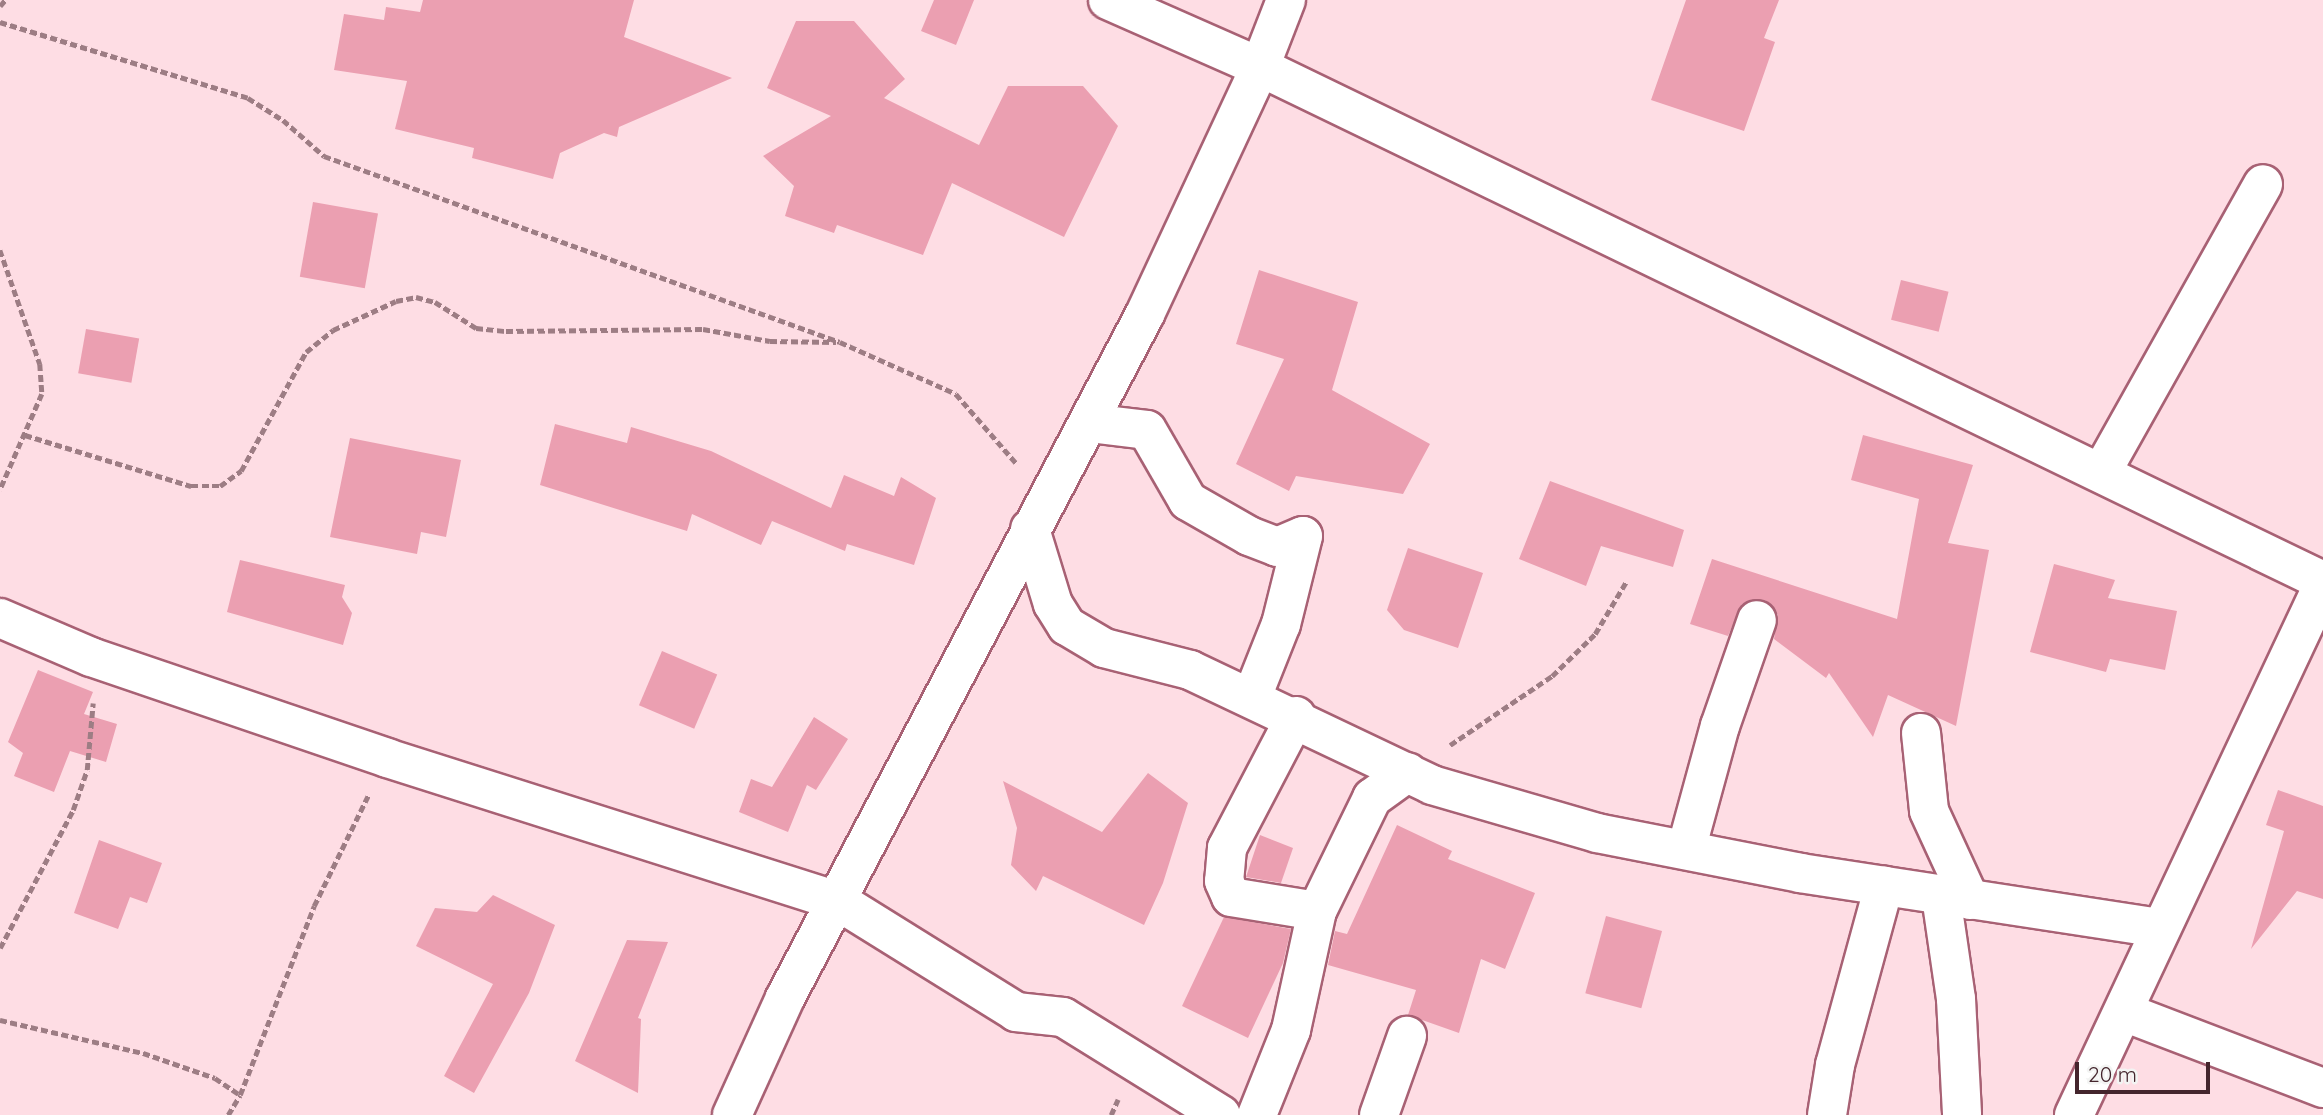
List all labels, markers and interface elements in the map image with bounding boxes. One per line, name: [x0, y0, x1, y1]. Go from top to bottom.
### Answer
scale bar: [2078, 1048, 2213, 1092]
text: 20 m: [2088, 1061, 2137, 1087]

